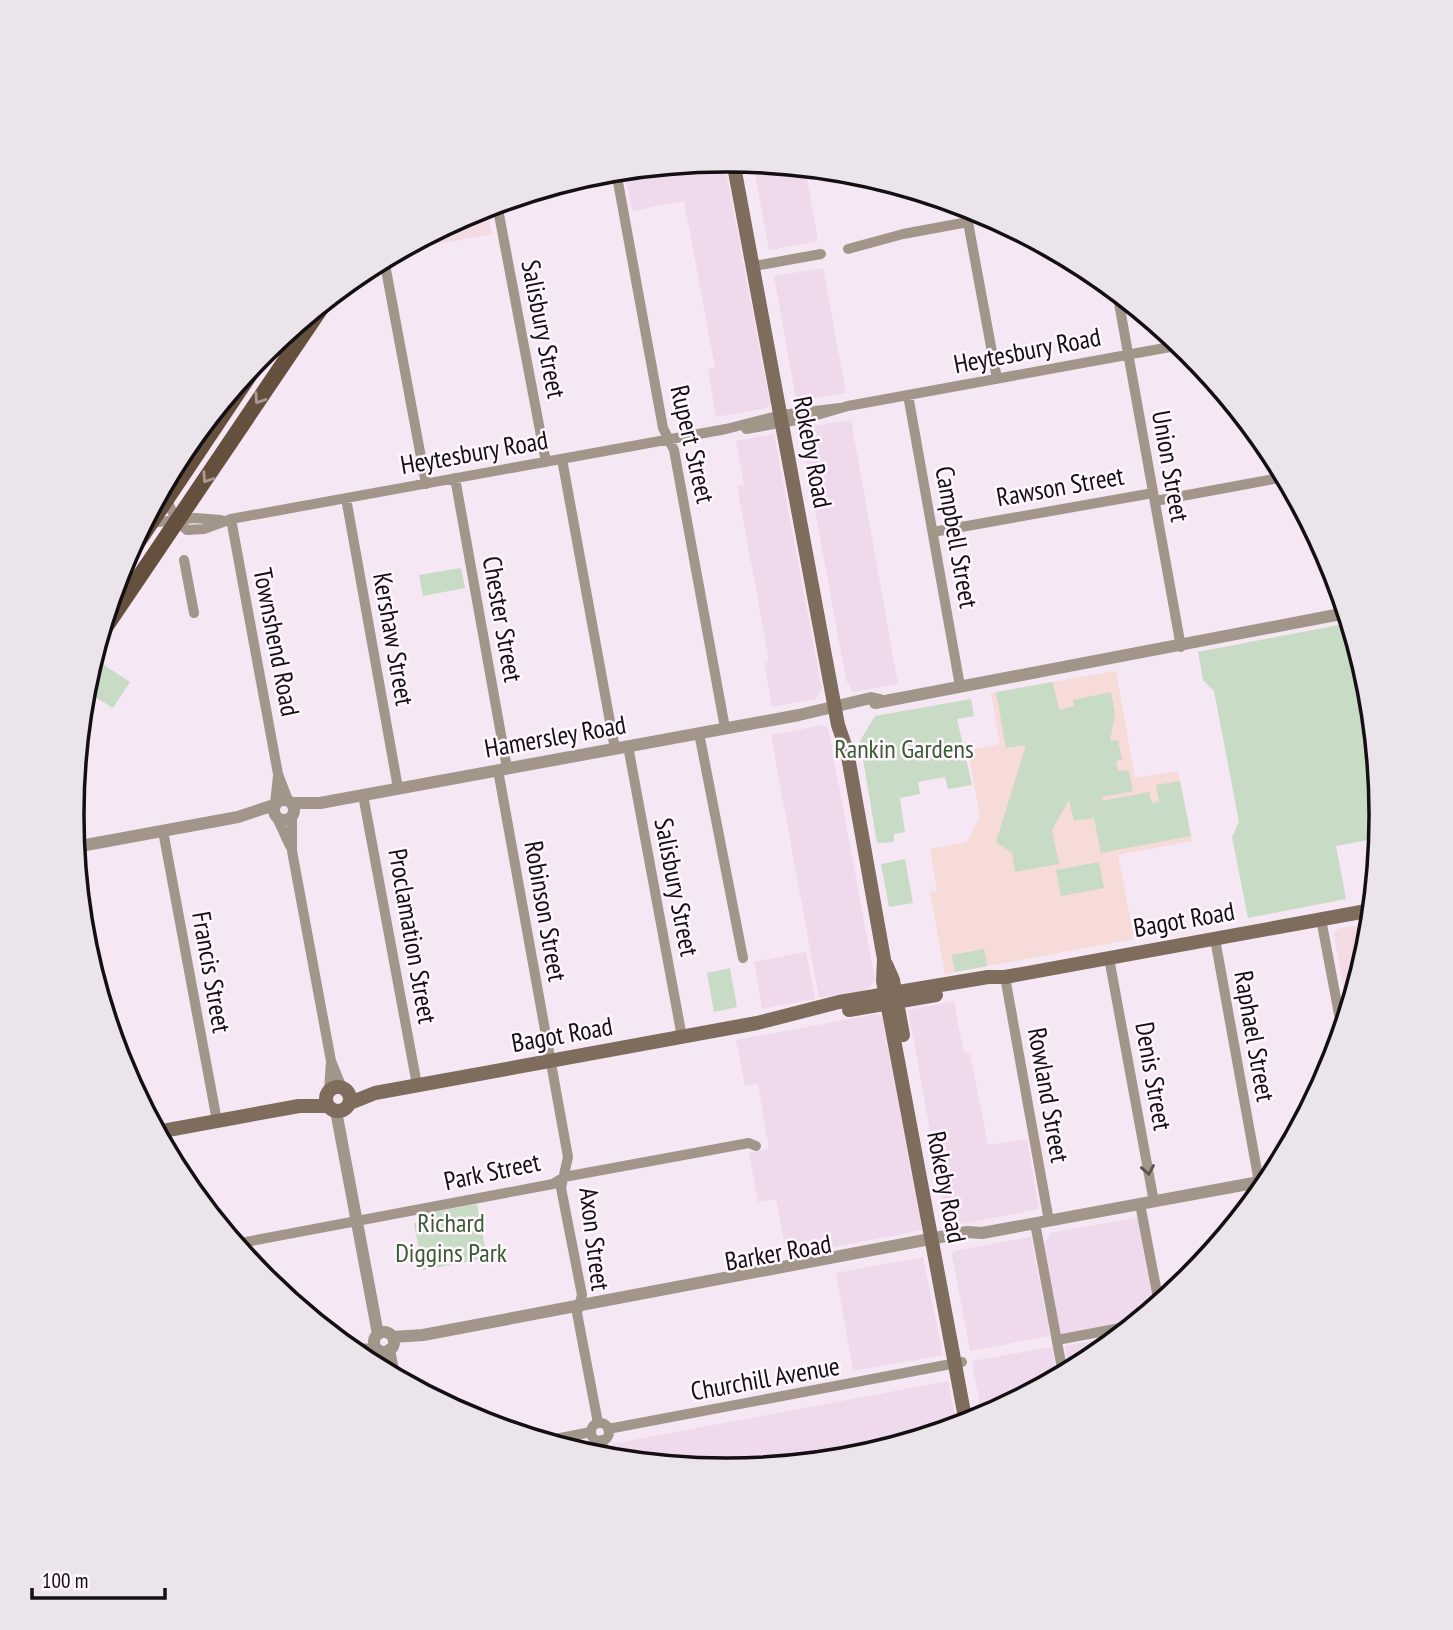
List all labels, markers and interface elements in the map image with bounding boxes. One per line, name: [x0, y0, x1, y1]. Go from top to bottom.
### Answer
street label: Salisbury Street: [514, 257, 574, 401]
street label: Heytesbury Road: [951, 320, 1103, 380]
street label: Rupert Street: [663, 382, 723, 506]
one-way arrow: [255, 391, 267, 404]
street label: Rokeby Road: [786, 393, 840, 511]
street label: Union Street: [1145, 408, 1197, 524]
street label: Heytesbury Road: [398, 423, 550, 481]
street label: Rawson Street: [994, 459, 1126, 513]
street label: Campbell Street: [928, 463, 986, 611]
one-way arrow: [202, 470, 215, 483]
street label: Chester Street: [476, 554, 530, 684]
street label: Townshend Road: [246, 565, 308, 719]
street label: Kershaw Street: [366, 570, 422, 708]
street label: Hamersley Road: [482, 707, 628, 765]
park label: Rankin Gardens: [834, 732, 974, 765]
street label: Salisbury Street: [647, 815, 707, 959]
street label: Robinson Street: [517, 838, 575, 984]
street label: Proclamation Street: [381, 846, 445, 1026]
street label: Bagot Road: [1131, 894, 1237, 944]
street label: Francis Street: [185, 909, 239, 1035]
street label: Raphael Street: [1227, 968, 1283, 1104]
street label: Bagot Road: [509, 1009, 615, 1059]
street label: Denis Street: [1128, 1019, 1180, 1133]
street label: Rowland Street: [1021, 1025, 1077, 1165]
street label: Rokeby Road: [920, 1128, 974, 1246]
street label: Park Street: [441, 1145, 543, 1197]
one-way arrow: [1140, 1164, 1155, 1176]
street label: Axon Street: [572, 1185, 618, 1293]
park label: Richard Diggins Park: [395, 1206, 507, 1269]
street label: Barker Road: [722, 1226, 834, 1278]
street label: Churchill Avenue: [688, 1349, 842, 1407]
scale bar: [32, 1556, 164, 1600]
text: 100 m: [42, 1567, 88, 1594]

